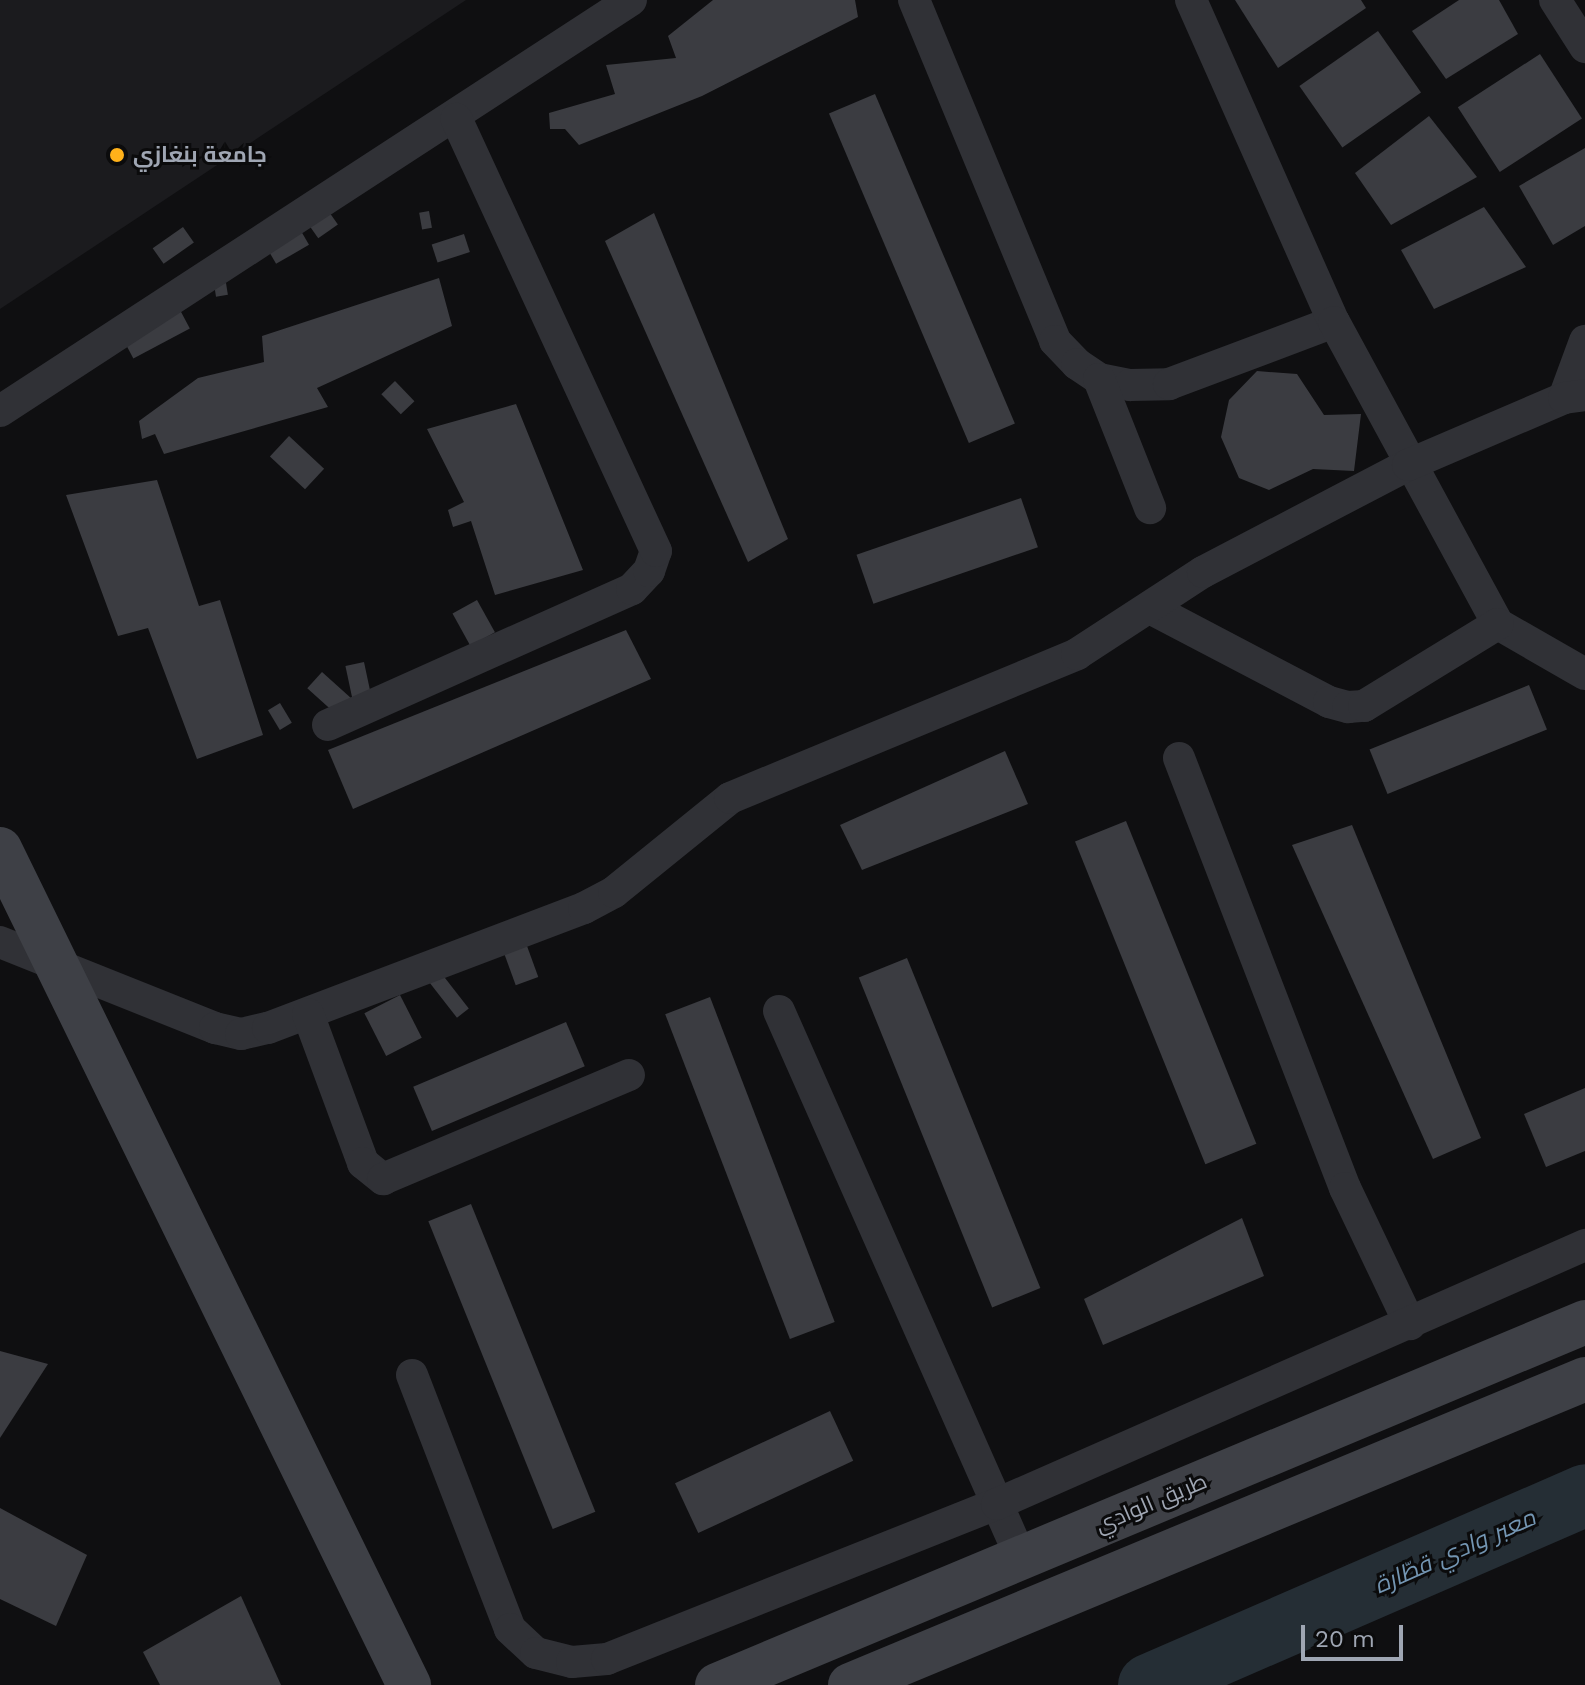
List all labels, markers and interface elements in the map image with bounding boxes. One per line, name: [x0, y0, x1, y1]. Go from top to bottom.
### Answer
place label: جامعة بنغازي: [133, 142, 267, 168]
marker: جامعة بنغازي: [108, 146, 126, 164]
street label: طريق الوادي: [1091, 1468, 1211, 1538]
water label: معبر وادي قطّارة: [1370, 1504, 1540, 1600]
scale bar: [1305, 1609, 1407, 1659]
text: 20 m: [1315, 1625, 1375, 1653]

